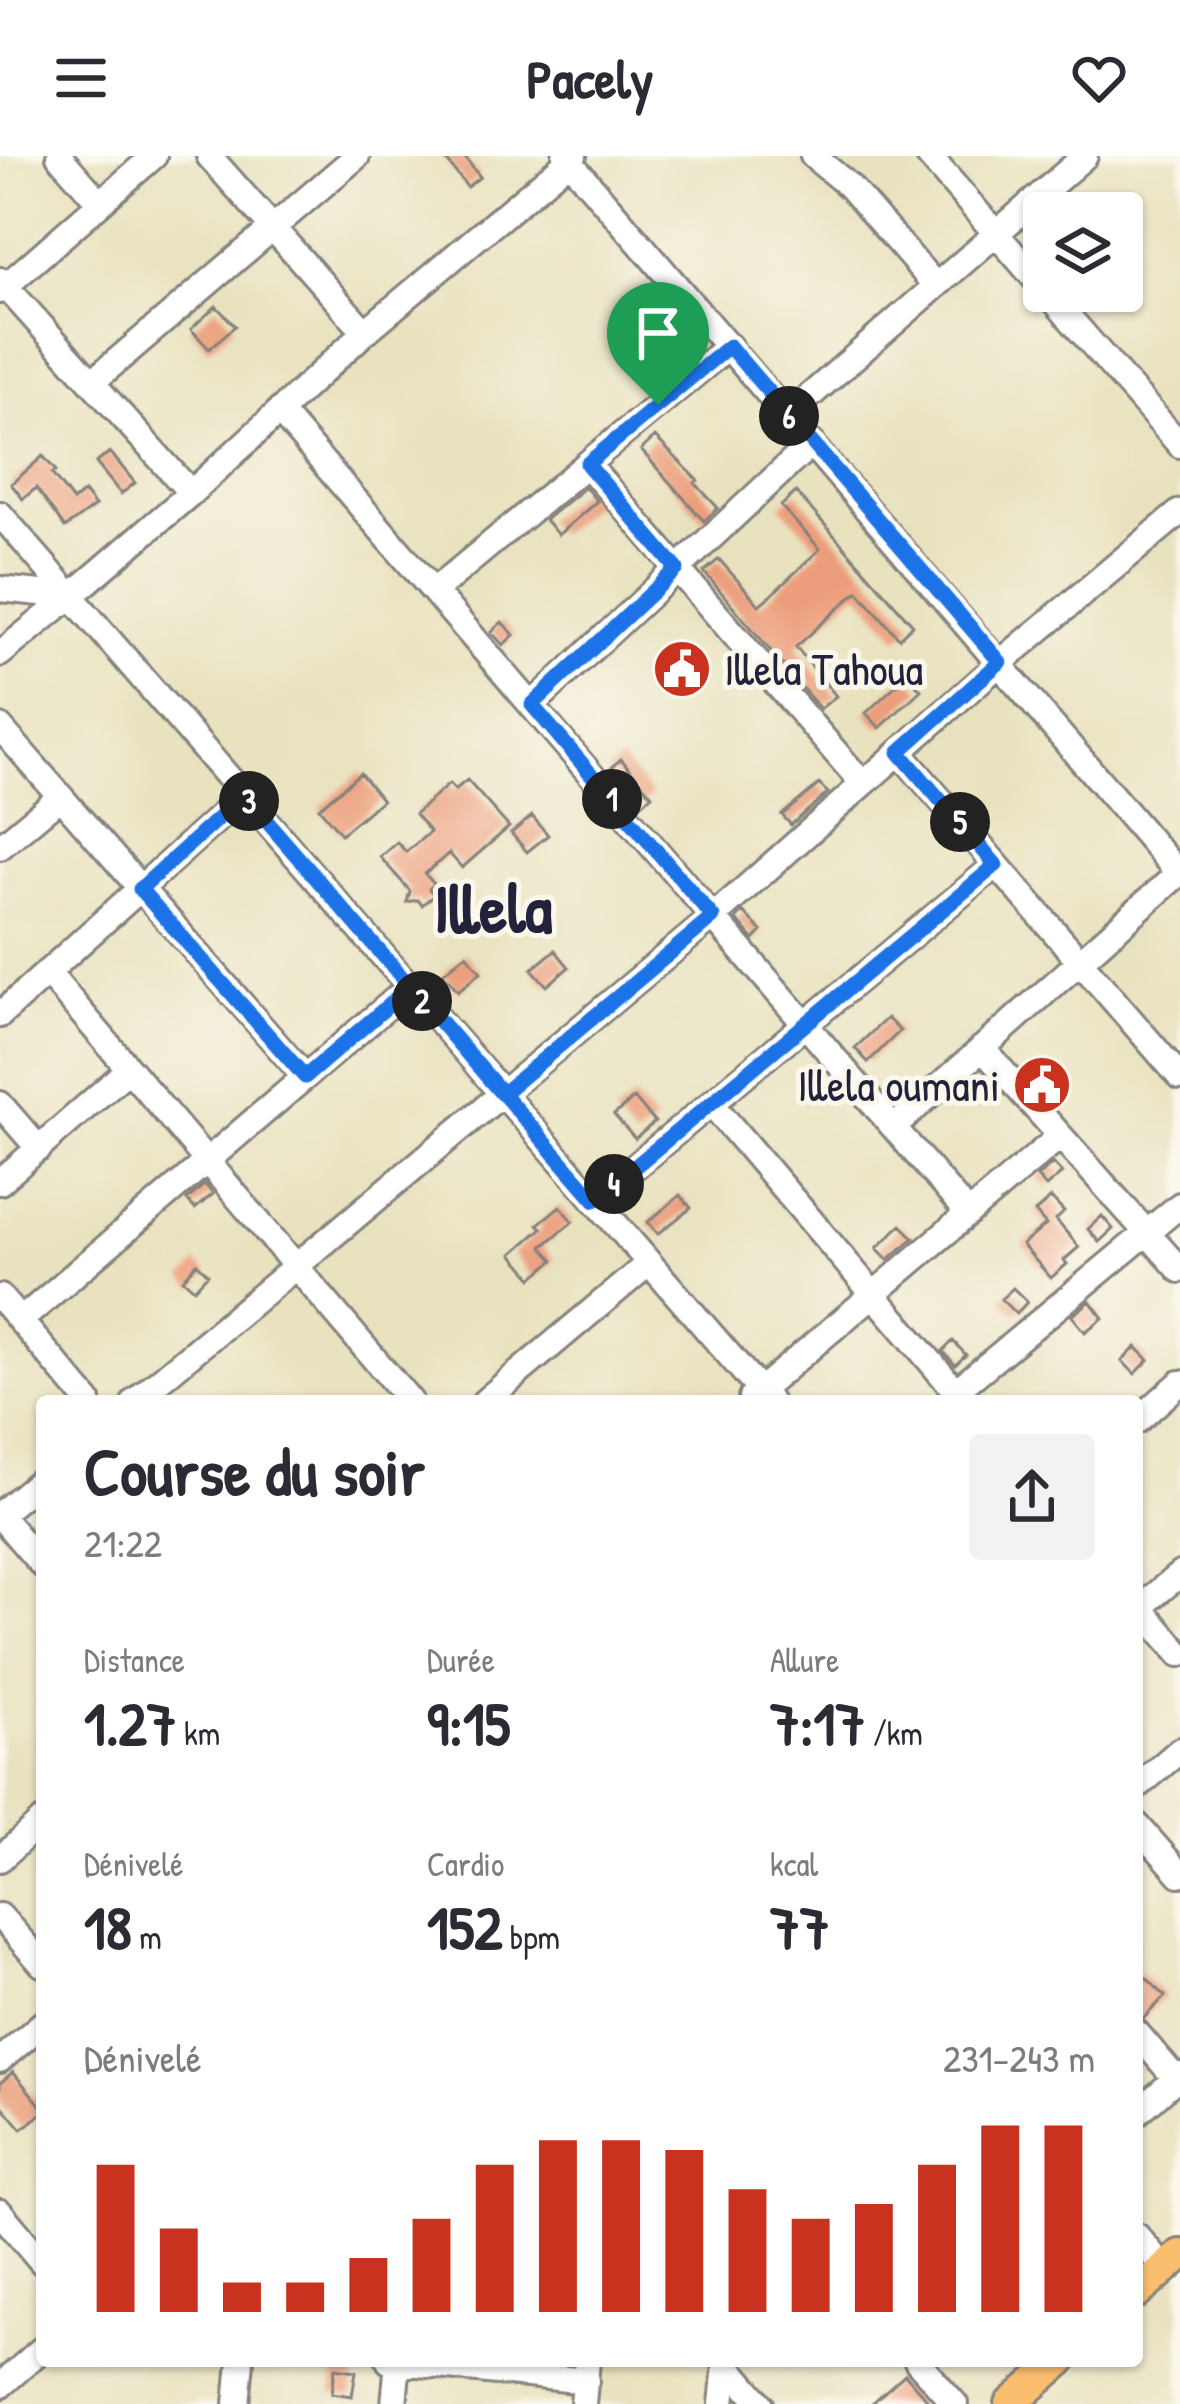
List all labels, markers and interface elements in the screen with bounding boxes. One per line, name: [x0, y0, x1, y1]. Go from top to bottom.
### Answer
text: Pacely: [527, 42, 653, 115]
icon: menu: [48, 45, 114, 111]
icon: heart: [1066, 45, 1132, 111]
map controls: [1023, 192, 1143, 312]
button: layers: [1023, 192, 1143, 312]
pin: [607, 282, 709, 405]
icon: arrive: [625, 300, 691, 366]
pin: 6: [759, 386, 819, 446]
text: 6: [782, 394, 796, 438]
public building icon: Illela Tahoua: [651, 638, 713, 700]
place label: Illela Tahoua: [724, 638, 923, 699]
pin: 1: [582, 769, 642, 829]
pin: 3: [219, 771, 279, 831]
text: 1: [606, 777, 618, 821]
text: 3: [242, 779, 256, 823]
pin: 5: [930, 792, 990, 852]
text: 5: [953, 800, 967, 844]
district label: Illela: [434, 860, 552, 954]
pin: 2: [392, 971, 452, 1031]
text: 2: [414, 979, 430, 1023]
place label: Illela oumani: [797, 1054, 1000, 1115]
public building icon: Illela oumani: [1011, 1054, 1073, 1116]
pin: 4: [584, 1154, 644, 1214]
text: 4: [608, 1162, 620, 1206]
text: Course du soir: [84, 1426, 425, 1516]
button: share: [969, 1434, 1095, 1560]
text: 21:22: [84, 1516, 162, 1569]
text: Distance: [84, 1638, 185, 1682]
text: Durée: [427, 1638, 495, 1682]
text: Allure: [770, 1638, 839, 1682]
text: 1.27: [84, 1682, 176, 1764]
text: 9:15: [427, 1682, 510, 1764]
text: 7:17: [770, 1682, 865, 1764]
text: km: [176, 1711, 220, 1755]
text: /km: [865, 1711, 923, 1755]
text: Dénivelé: [84, 1842, 183, 1886]
text: Cardio: [427, 1842, 504, 1886]
text: kcal: [770, 1842, 818, 1886]
text: 18: [84, 1886, 132, 1968]
text: 152: [427, 1886, 502, 1968]
text: 77: [770, 1886, 829, 1968]
text: m: [132, 1915, 162, 1959]
text: bpm: [502, 1915, 560, 1959]
text: Dénivelé: [84, 2031, 201, 2084]
text: 231–243 m: [943, 2031, 1095, 2084]

